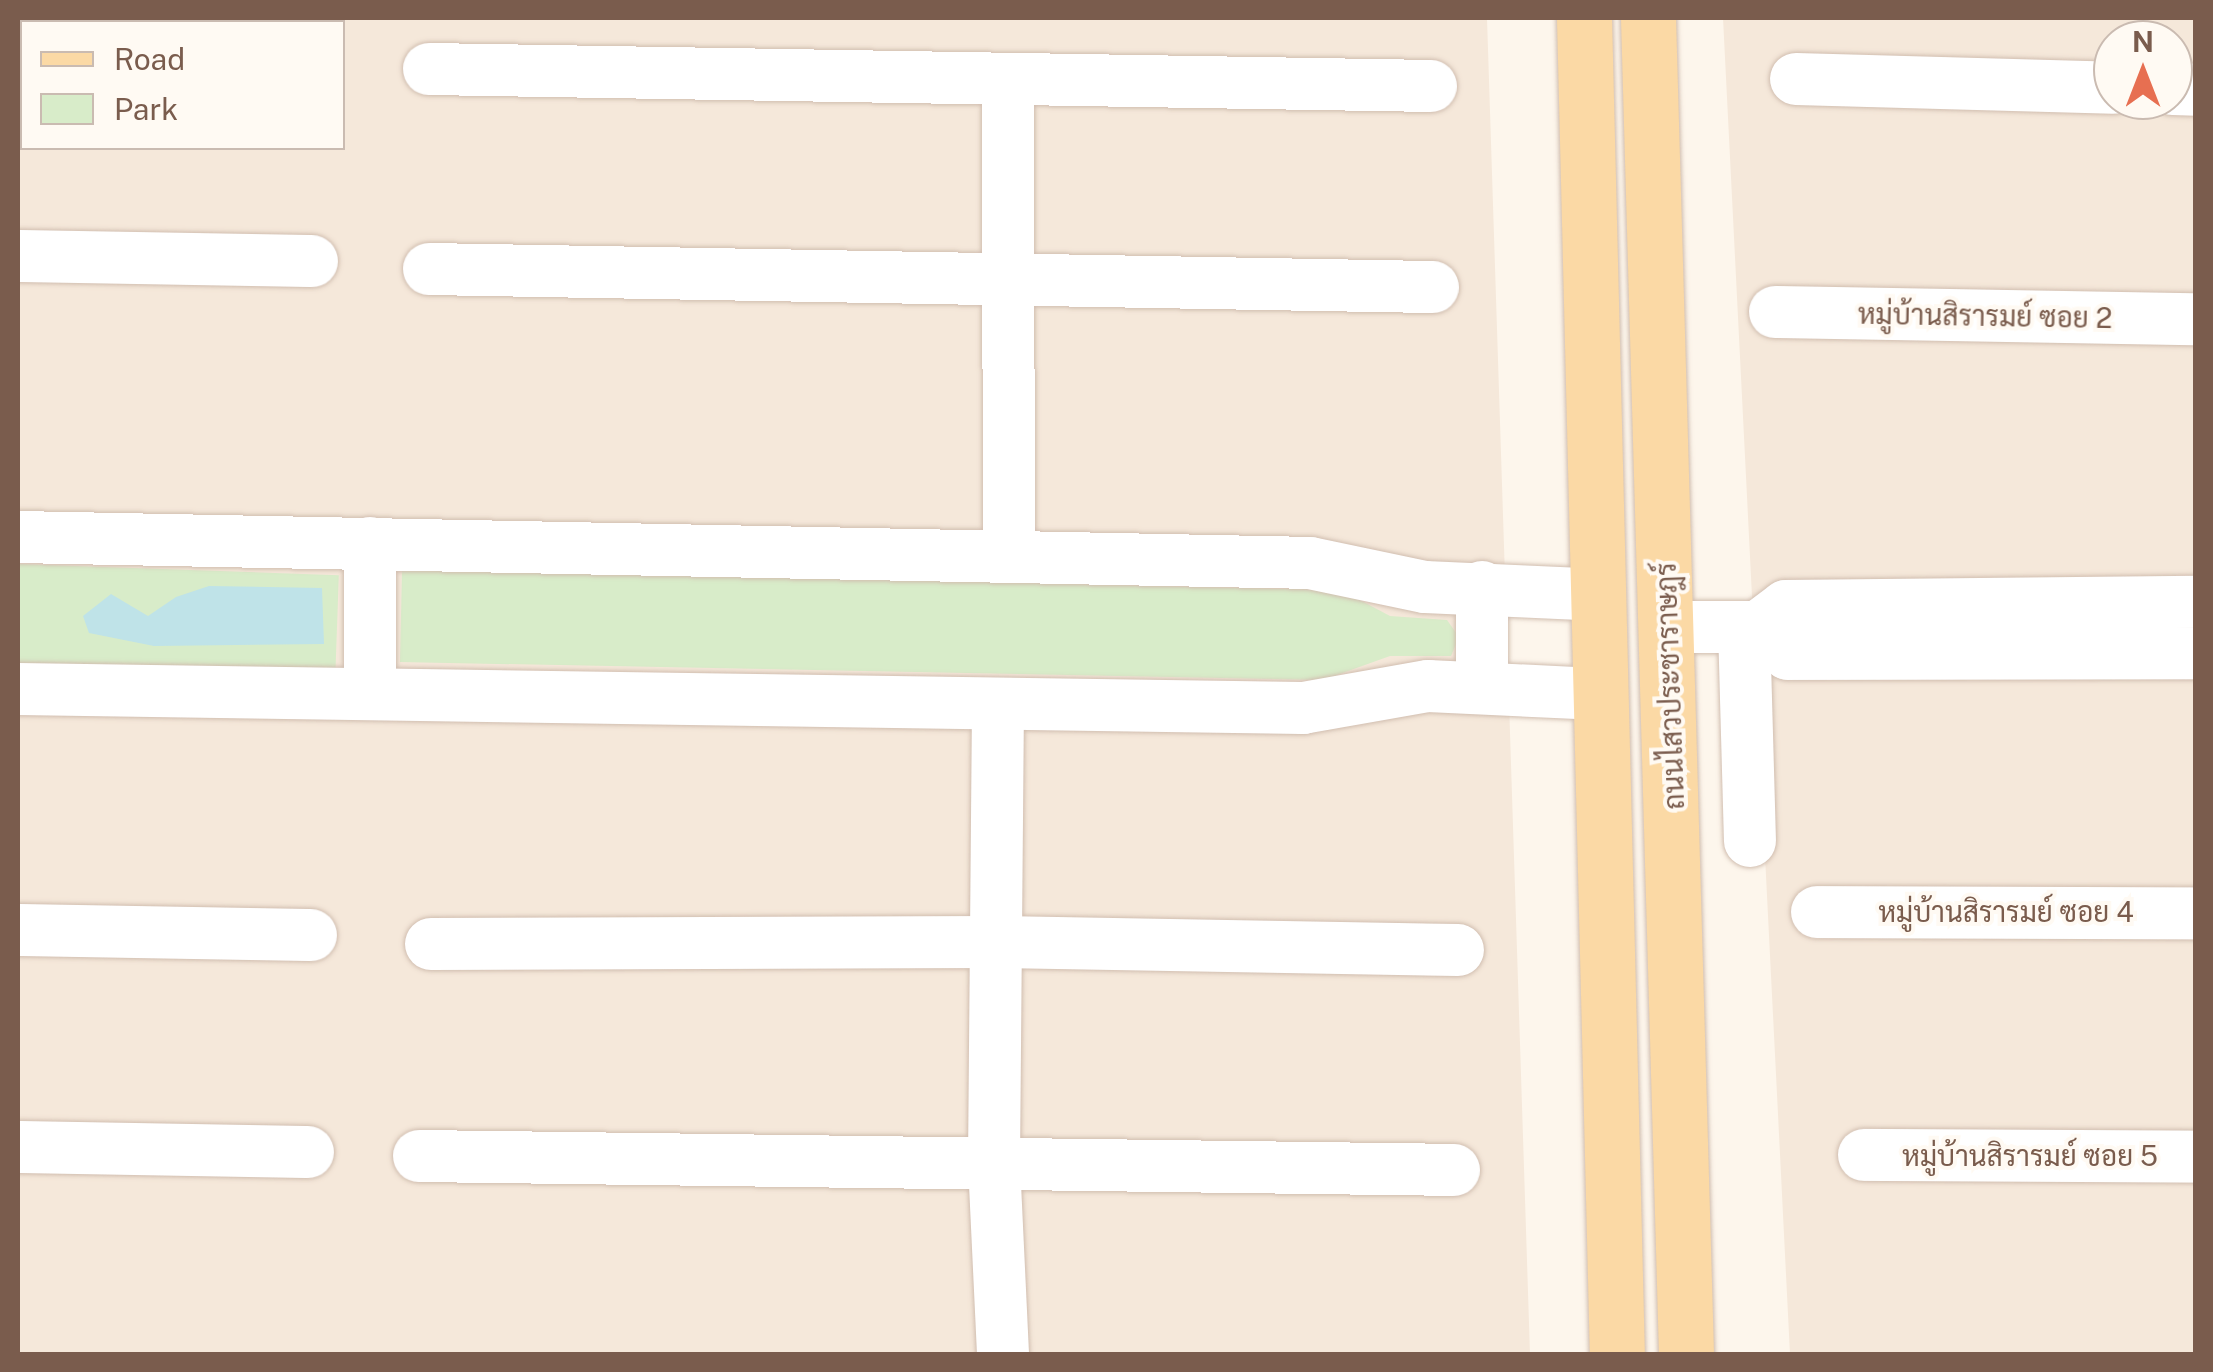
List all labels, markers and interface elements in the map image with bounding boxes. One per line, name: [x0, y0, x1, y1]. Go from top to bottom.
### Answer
legend: [20, 20, 345, 150]
north arrow: [2093, 20, 2193, 120]
text: N: [2132, 25, 2154, 58]
text: Road: [114, 41, 185, 77]
text: Park: [114, 91, 178, 127]
street label: หมู่บ้านสิรารมย์ ซอย 2: [1857, 297, 2113, 335]
street label: ถนนไสวประชาราษฎร์: [1649, 562, 1691, 810]
street label: หมู่บ้านสิรารมย์ ซอย 4: [1878, 895, 2134, 929]
street label: หมู่บ้านสิรารมย์ ซอย 5: [1902, 1139, 2158, 1173]

